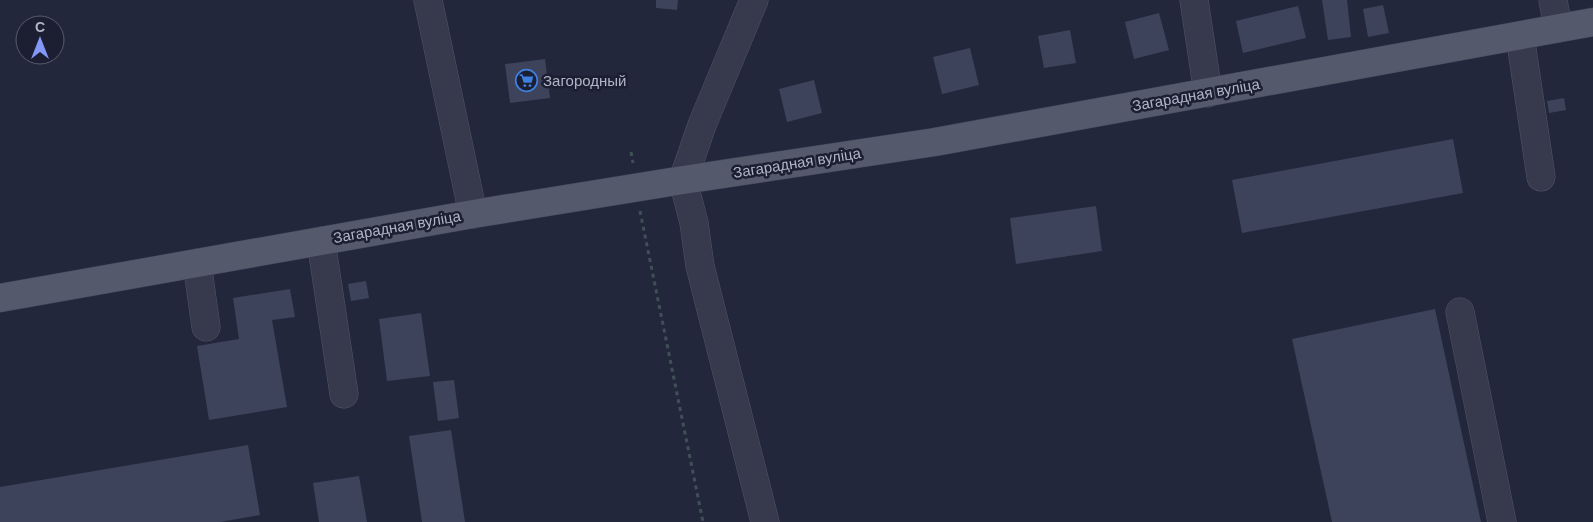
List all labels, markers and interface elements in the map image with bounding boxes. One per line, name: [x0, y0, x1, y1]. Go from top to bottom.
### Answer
north arrow: [15, 15, 65, 65]
text: С: [35, 19, 45, 35]
supermarket icon: Загородный: [515, 69, 539, 93]
place label: Загородный: [543, 72, 626, 89]
street label: Загарадная вуліца: [1131, 75, 1262, 114]
street label: Загарадная вуліца: [732, 144, 863, 181]
street label: Загарадная вуліца: [332, 207, 463, 246]

